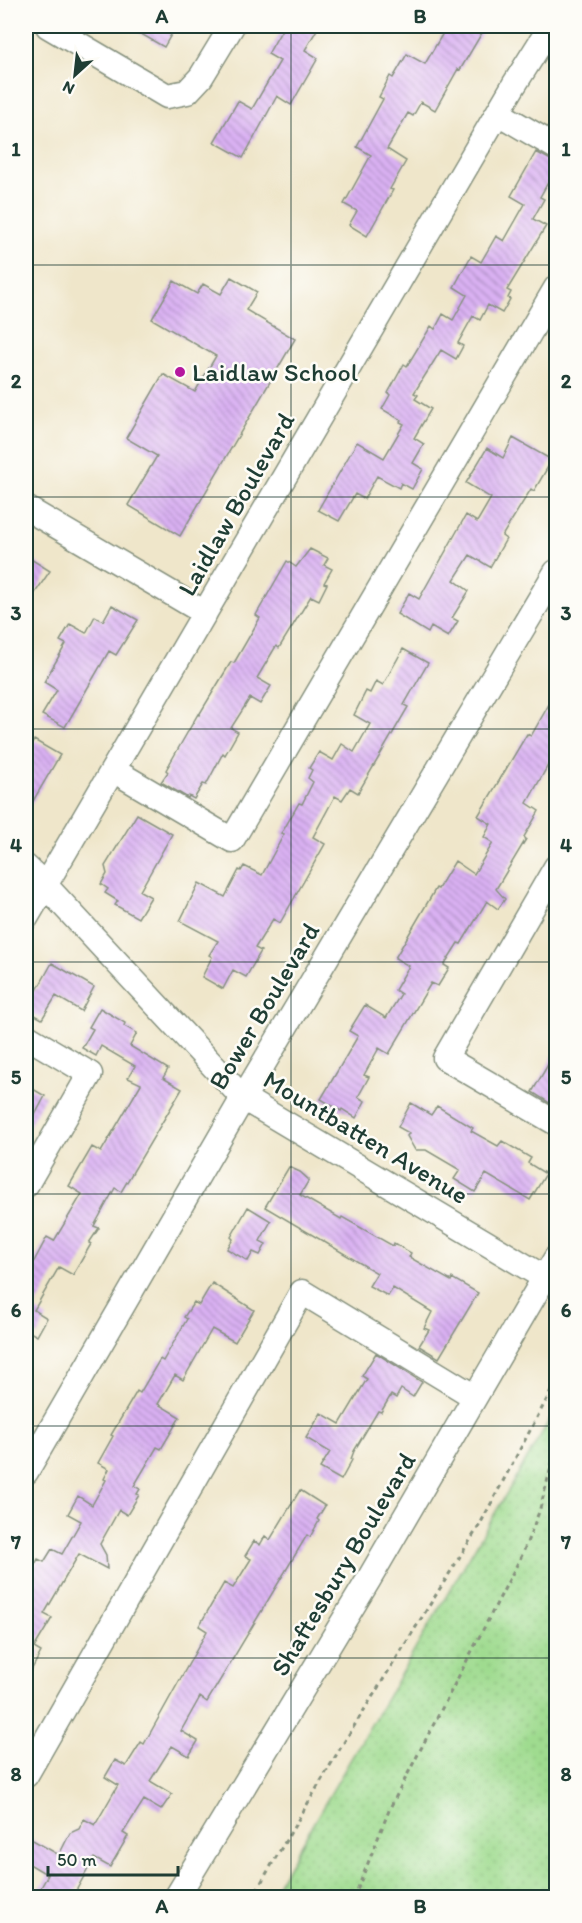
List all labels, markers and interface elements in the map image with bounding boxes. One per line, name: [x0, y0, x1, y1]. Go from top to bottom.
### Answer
text: A: [155, 4, 169, 28]
text: B: [414, 4, 427, 28]
north arrow: [45, 45, 105, 105]
text: N: [59, 77, 78, 99]
text: 1: [11, 137, 21, 161]
text: 1: [561, 137, 571, 161]
place label: Laidlaw School: [192, 356, 358, 388]
marker: Laidlaw School: [173, 365, 187, 379]
text: 2: [11, 369, 22, 393]
text: 2: [561, 369, 572, 393]
street label: Laidlaw Boulevard: [171, 406, 302, 601]
text: 3: [11, 601, 22, 625]
text: 3: [561, 601, 572, 625]
text: 4: [10, 833, 22, 857]
text: 4: [560, 833, 572, 857]
street label: Bower Boulevard: [202, 917, 326, 1095]
street label: Mountbatten Avenue: [258, 1063, 474, 1211]
text: 5: [11, 1065, 22, 1089]
text: 5: [561, 1065, 572, 1089]
text: 6: [11, 1298, 22, 1322]
text: 6: [561, 1298, 572, 1322]
street label: Shaftesbury Boulevard: [264, 1446, 422, 1682]
text: 7: [10, 1530, 21, 1554]
text: 7: [560, 1530, 571, 1554]
text: 8: [11, 1762, 22, 1786]
text: 8: [561, 1762, 572, 1786]
scale bar: [48, 1839, 178, 1877]
text: 50 m: [57, 1849, 97, 1871]
text: A: [155, 1894, 169, 1918]
text: B: [414, 1894, 427, 1918]

